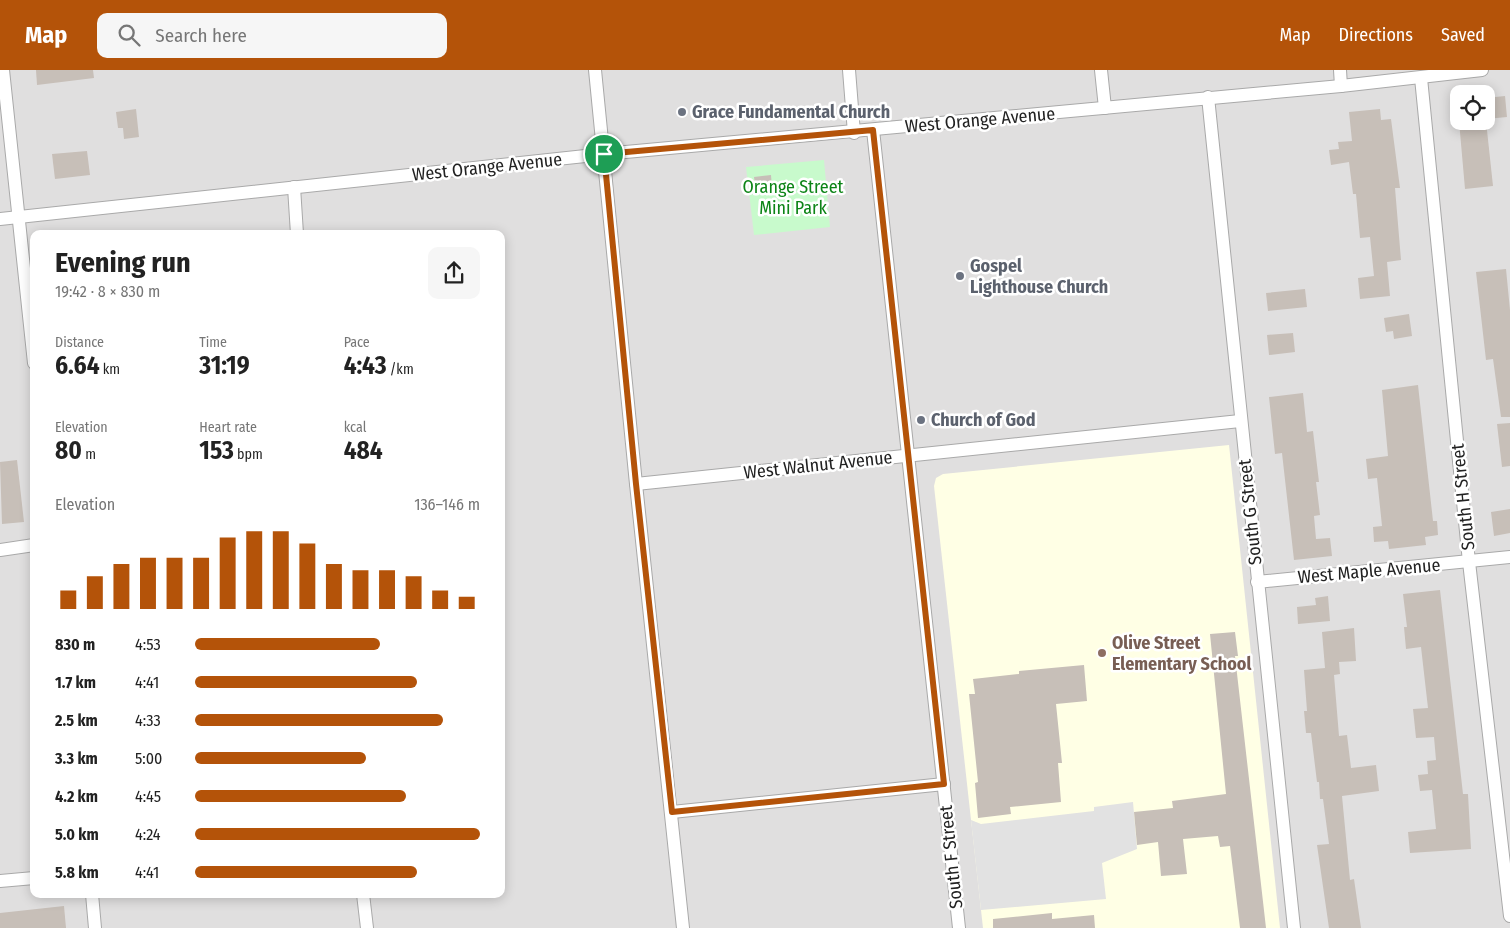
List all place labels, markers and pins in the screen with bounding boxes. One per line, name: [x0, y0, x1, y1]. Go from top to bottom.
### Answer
place label: Grace Fundamental Church: [692, 101, 890, 123]
marker: Grace Fundamental Church: [676, 106, 688, 118]
pin: [583, 133, 625, 175]
place label: Gospel Lighthouse Church: [970, 255, 1108, 298]
marker: Gospel Lighthouse Church: [954, 270, 966, 282]
place label: Church of God: [931, 409, 1035, 431]
marker: Church of God: [915, 414, 927, 426]
place label: Olive Street Elementary School: [1112, 632, 1251, 675]
marker: Olive Street Elementary School: [1096, 647, 1108, 659]

